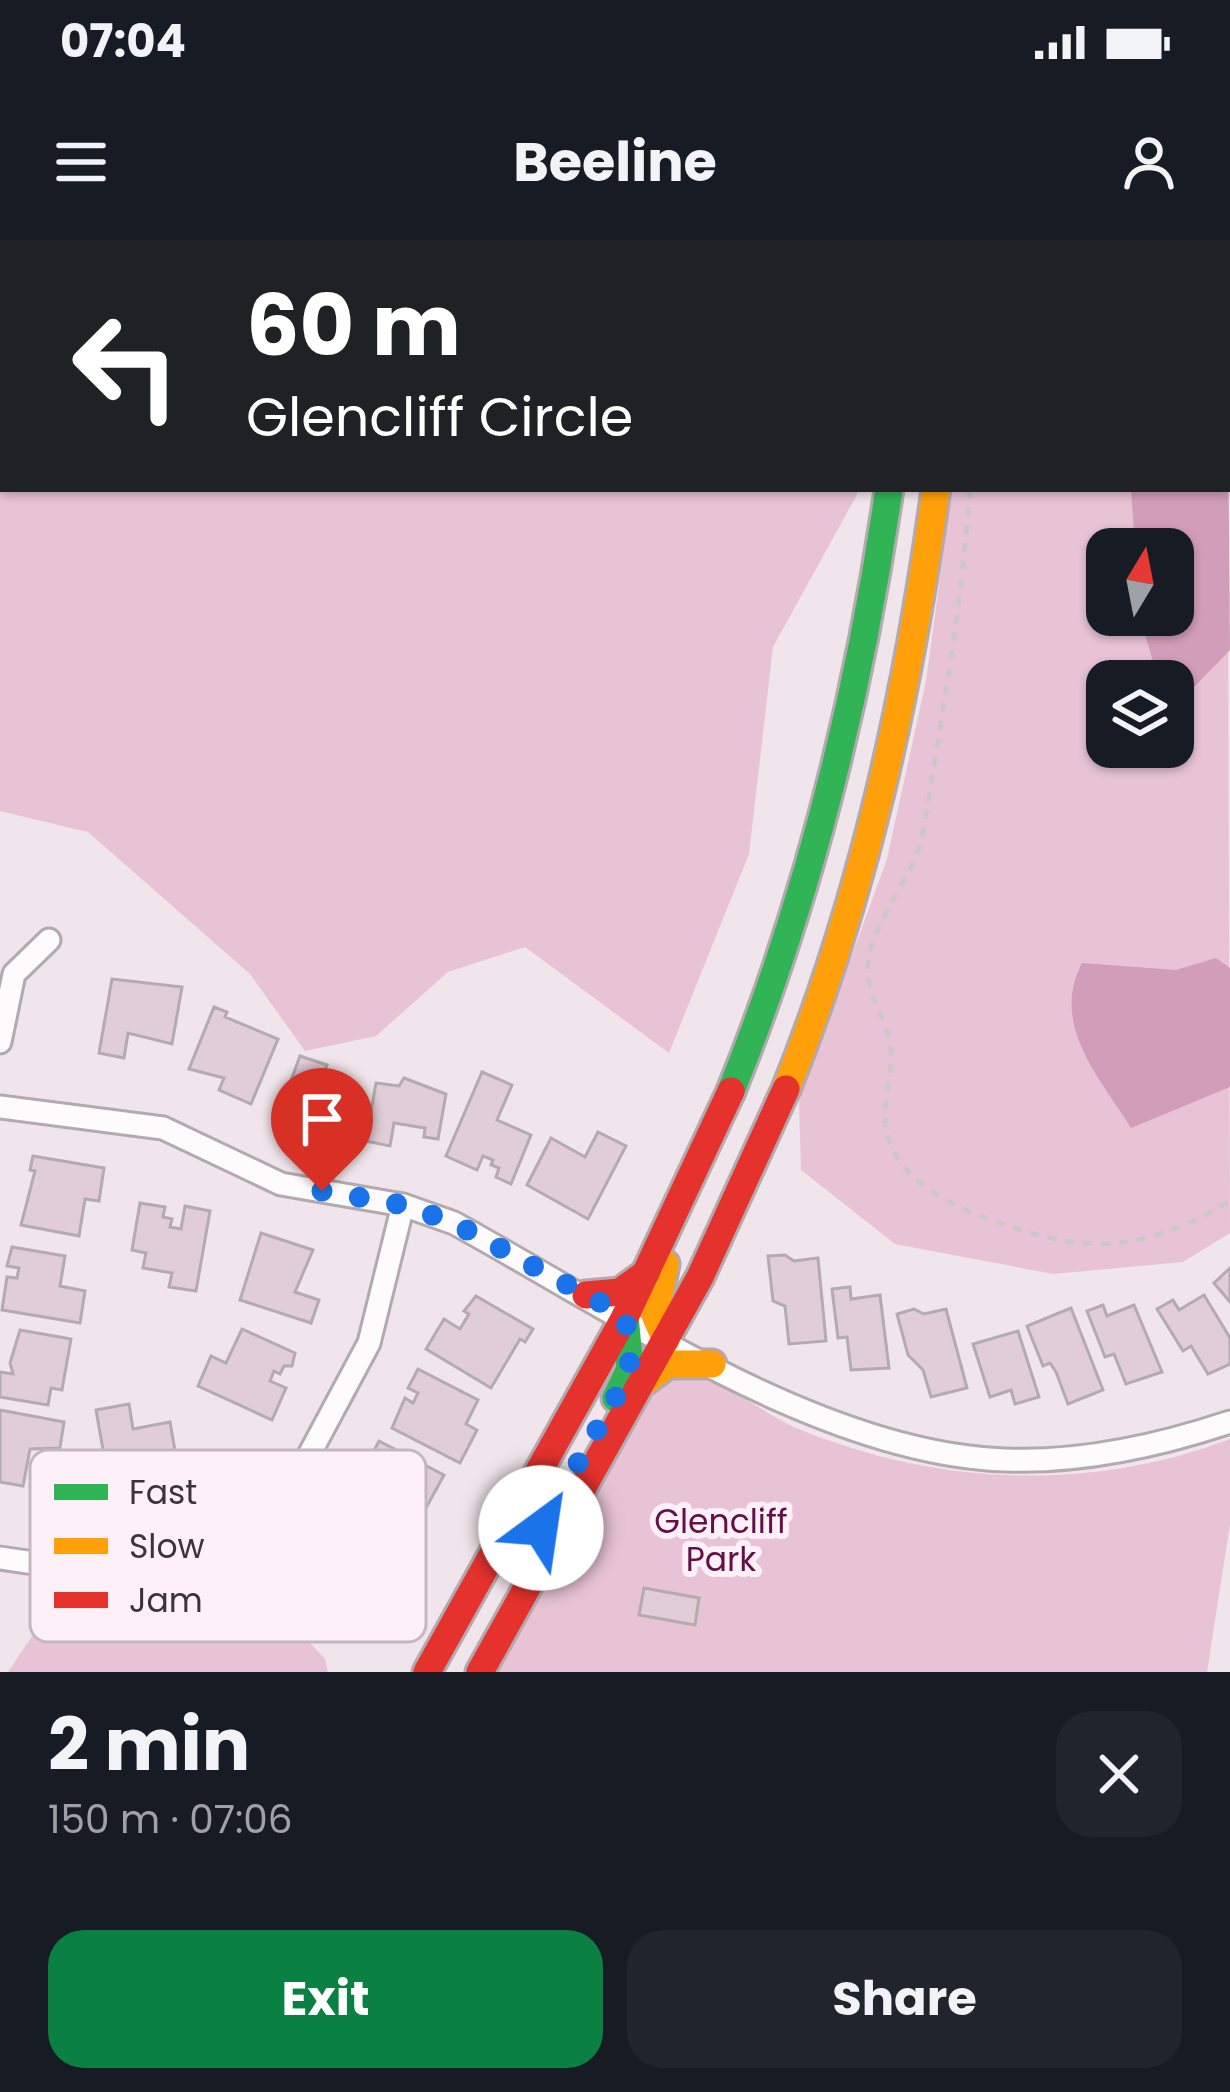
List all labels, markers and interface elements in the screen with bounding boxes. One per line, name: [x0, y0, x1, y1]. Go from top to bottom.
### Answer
text: 07:04: [60, 10, 186, 73]
text: Beeline: [513, 124, 717, 200]
icon: menu: [48, 129, 114, 195]
icon: person: [1116, 129, 1182, 195]
text: 60 m: [246, 267, 461, 384]
icon: left: [48, 288, 204, 444]
text: Glencliff Circle: [246, 379, 633, 455]
north arrow: [1086, 528, 1194, 636]
map controls: [1086, 528, 1194, 768]
button: layers: [1086, 660, 1194, 768]
pin: [271, 1068, 373, 1191]
icon: arrive: [289, 1086, 355, 1152]
legend: [30, 1450, 426, 1642]
position arrow: [478, 1465, 604, 1591]
text: Fast: [129, 1469, 197, 1516]
park label: Glencliff Park: [654, 1498, 788, 1583]
text: Slow: [129, 1523, 205, 1570]
text: Jam: [129, 1577, 203, 1624]
text: 2 min: [48, 1694, 250, 1795]
button: close: [1056, 1711, 1182, 1837]
text: 150 m · 07:06: [48, 1792, 293, 1847]
button: Exit: [48, 1930, 603, 2068]
button: Share: [627, 1930, 1182, 2068]

